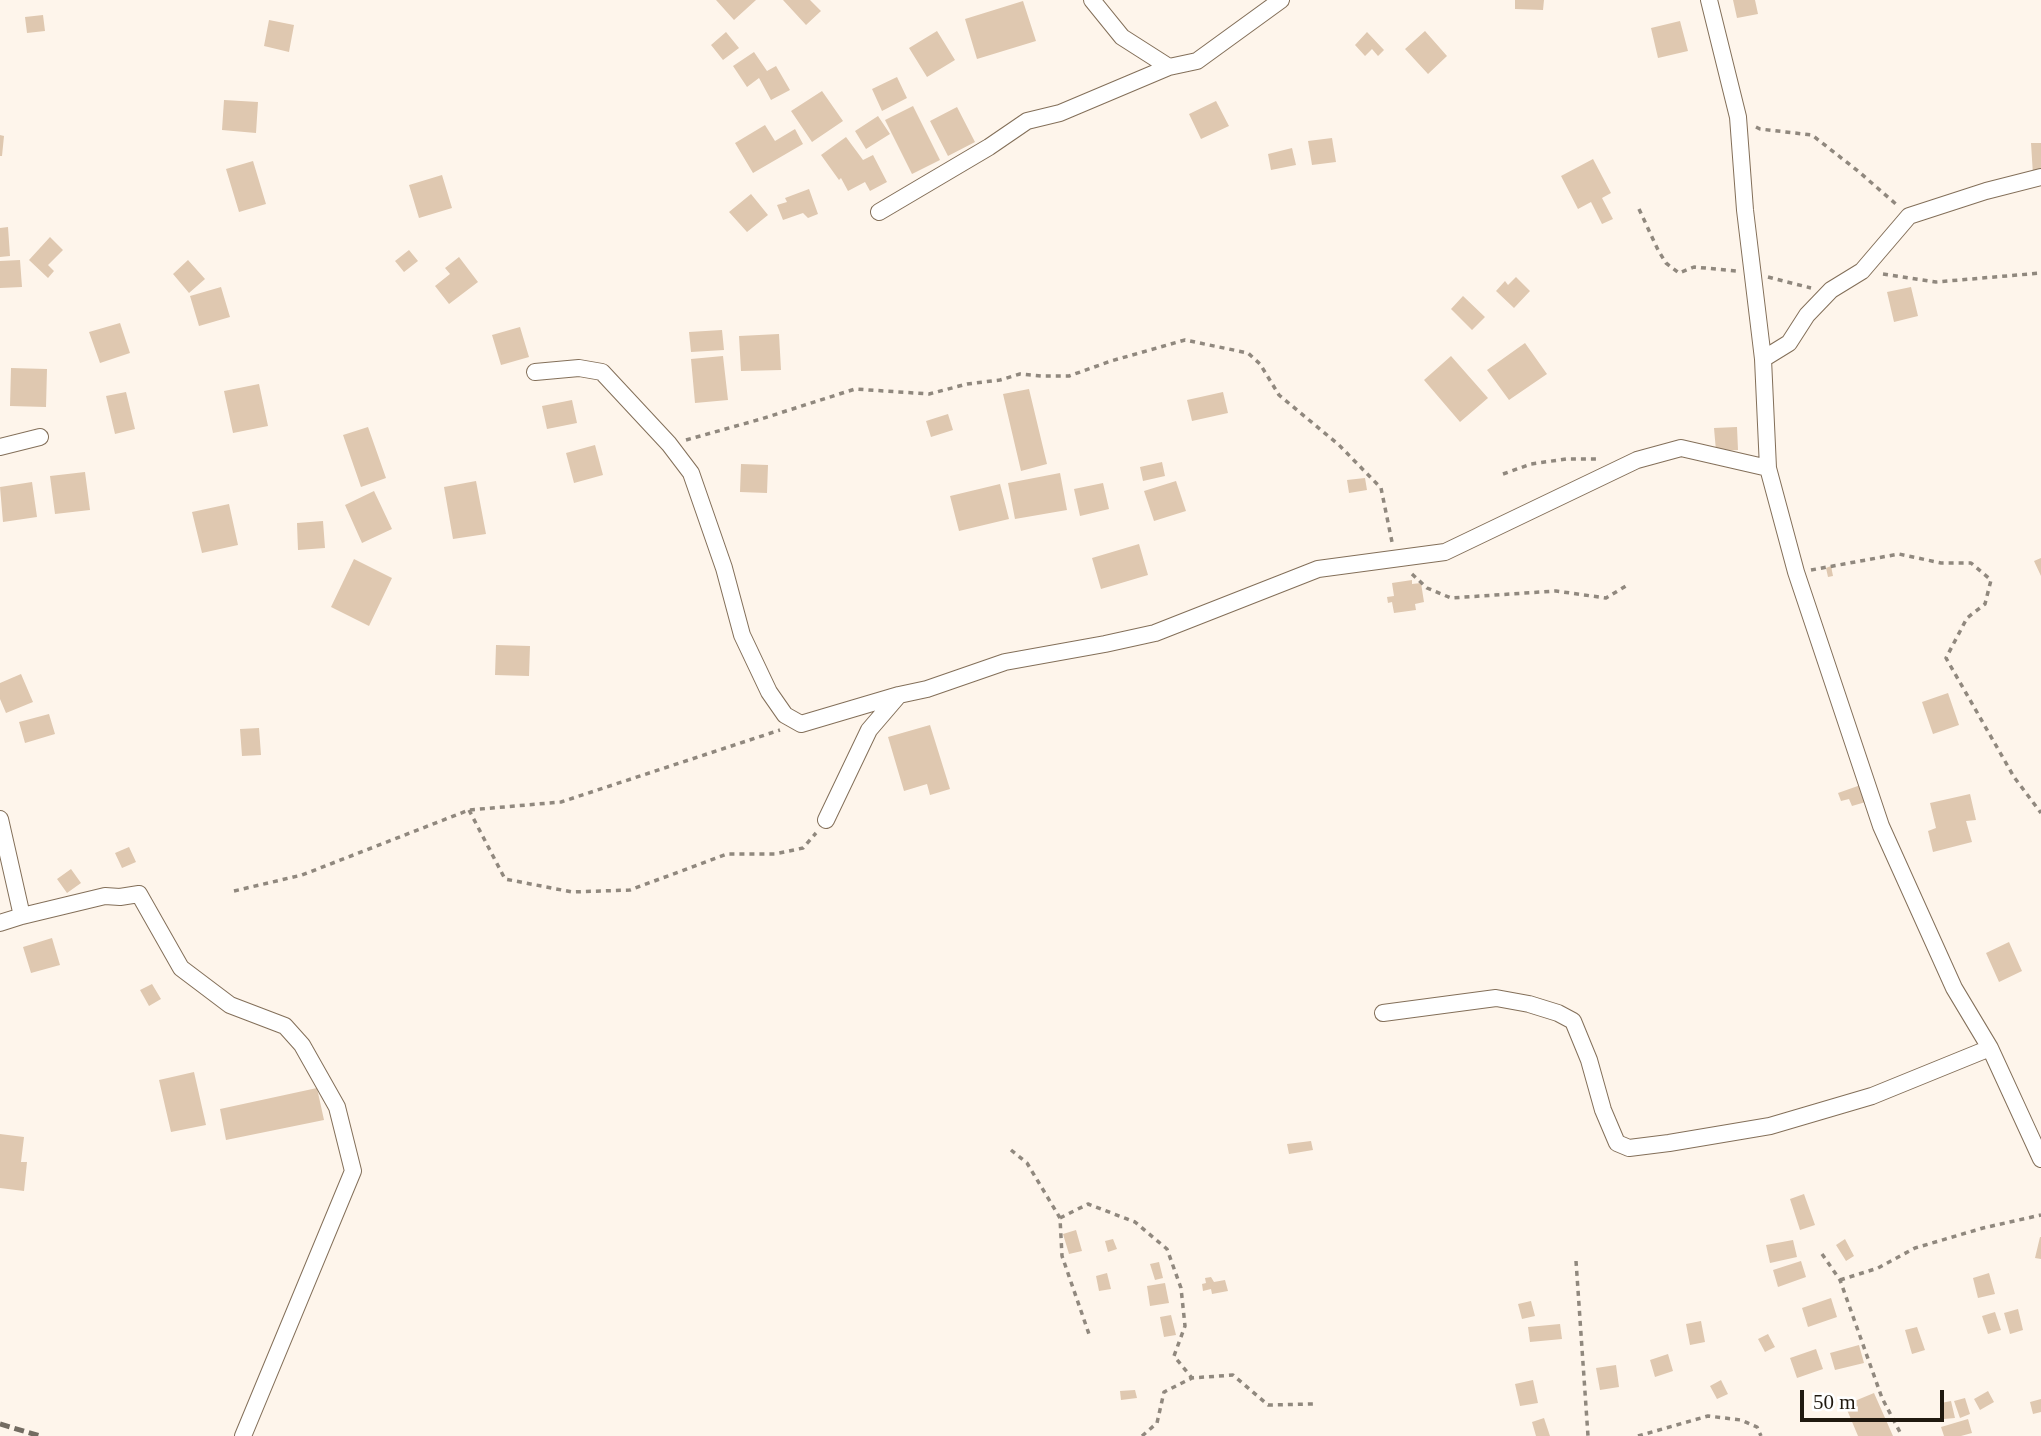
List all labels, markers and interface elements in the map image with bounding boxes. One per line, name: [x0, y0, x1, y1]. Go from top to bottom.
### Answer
scale bar: [1803, 1376, 1946, 1420]
text: 50 m: [1813, 1390, 1856, 1414]

